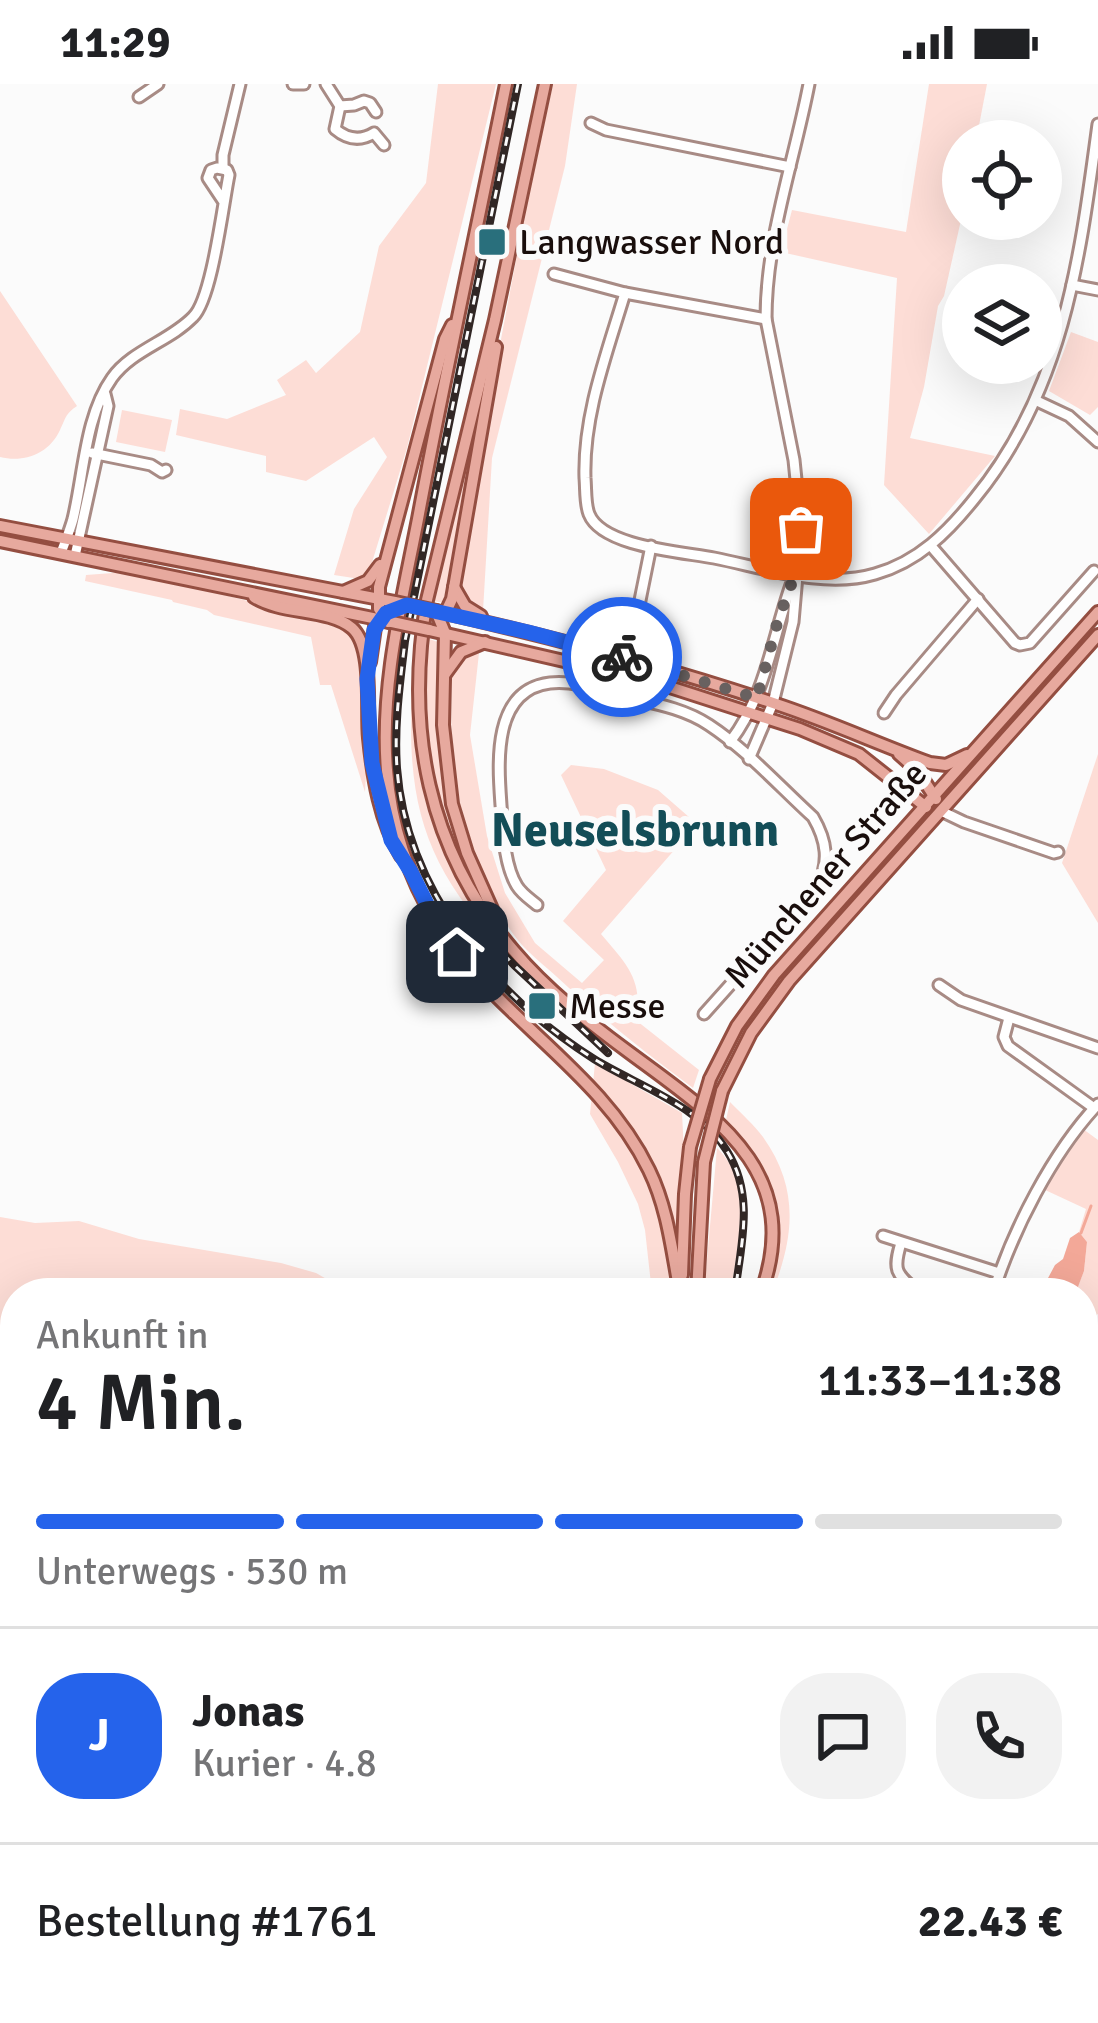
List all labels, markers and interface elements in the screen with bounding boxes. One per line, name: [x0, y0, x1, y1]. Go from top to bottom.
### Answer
text: 11:29: [60, 15, 170, 70]
map controls: [942, 120, 1062, 384]
button: locate: [942, 120, 1062, 240]
place label: Langwasser Nord: [519, 220, 784, 265]
marker: Langwasser Nord: [476, 226, 508, 258]
button: layers: [942, 264, 1062, 384]
pin: [750, 478, 852, 580]
icon: bag: [768, 496, 834, 562]
courier: [562, 597, 682, 717]
icon: bike: [589, 624, 655, 690]
street label: Münchener Straße: [715, 752, 937, 998]
district label: Neuselsbrunn: [491, 801, 779, 860]
pin: [406, 901, 508, 1003]
icon: home: [424, 919, 490, 985]
place label: Messe: [569, 984, 666, 1029]
marker: Messe: [526, 990, 558, 1022]
text: Ankunft in: [36, 1311, 209, 1359]
text: 11:33–11:38: [818, 1353, 1062, 1408]
text: 4 Min.: [36, 1356, 246, 1452]
text: Unterwegs · 530 m: [36, 1547, 348, 1595]
button: chat: [780, 1673, 906, 1799]
button: phone: [936, 1673, 1062, 1799]
text: Jonas: [192, 1684, 304, 1739]
text: J: [88, 1708, 110, 1763]
text: Kurier · 4.8: [192, 1739, 377, 1787]
text: Bestellung #1761: [36, 1894, 378, 1949]
text: 22.43 €: [918, 1894, 1062, 1949]

